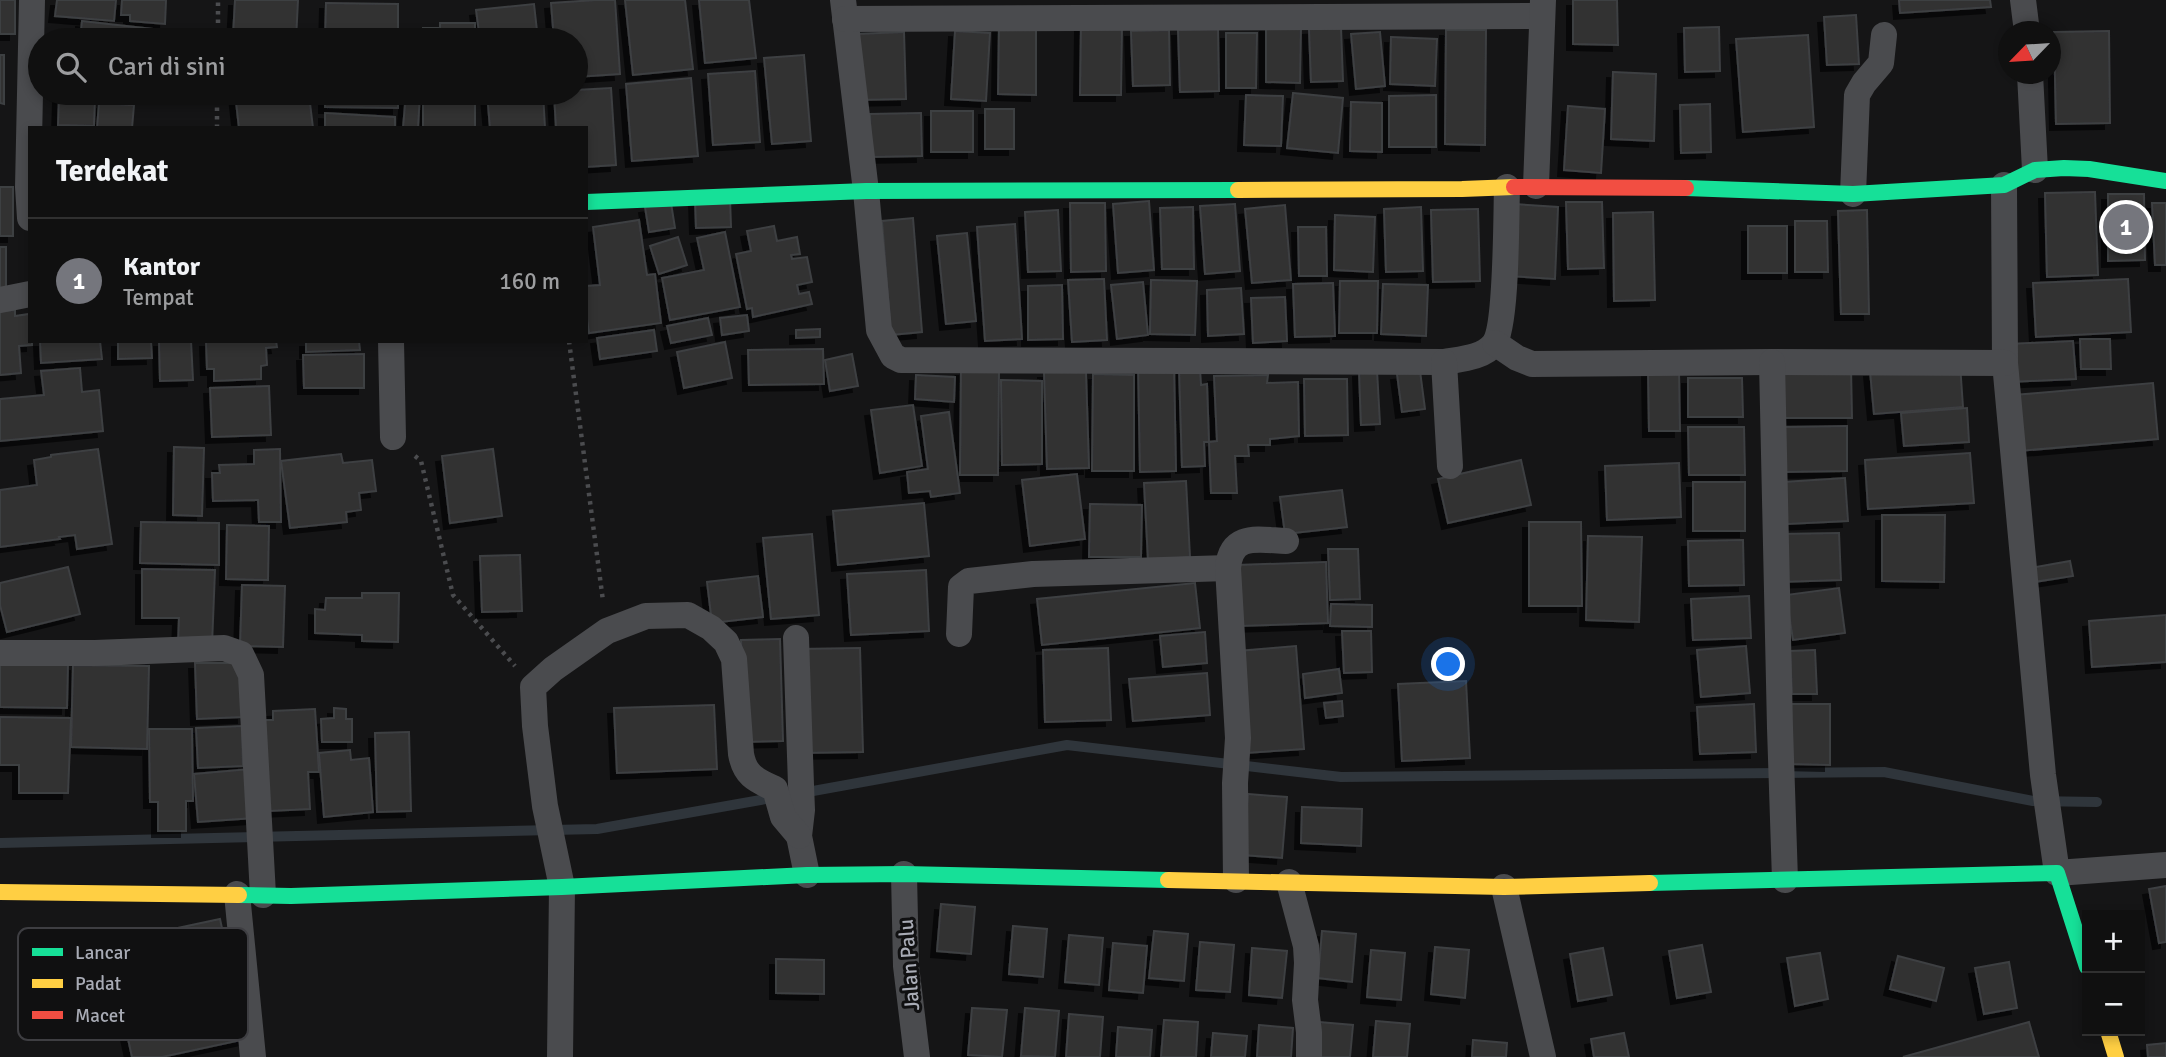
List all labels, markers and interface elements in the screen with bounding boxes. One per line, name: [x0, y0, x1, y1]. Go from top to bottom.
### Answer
north arrow: [1998, 21, 2061, 84]
search box: [28, 28, 588, 105]
icon: search: [52, 48, 90, 86]
text: Cari di sini: [108, 51, 226, 83]
text: Terdekat: [56, 153, 168, 190]
pin: 1: [2103, 201, 2149, 253]
text: Kantor: [123, 251, 200, 283]
text: 1: [73, 267, 85, 296]
text: 160 m: [499, 267, 560, 296]
text: Tempat: [123, 283, 194, 312]
your location: [1431, 647, 1465, 681]
map controls: [2082, 910, 2145, 1036]
button: +: [2082, 910, 2145, 973]
street label: Jalan Palu: [893, 918, 925, 1012]
legend: [18, 928, 248, 1040]
text: Lancar: [75, 941, 130, 965]
text: Padat: [75, 972, 121, 996]
button: −: [2082, 973, 2145, 1036]
text: Macet: [75, 1004, 125, 1028]

